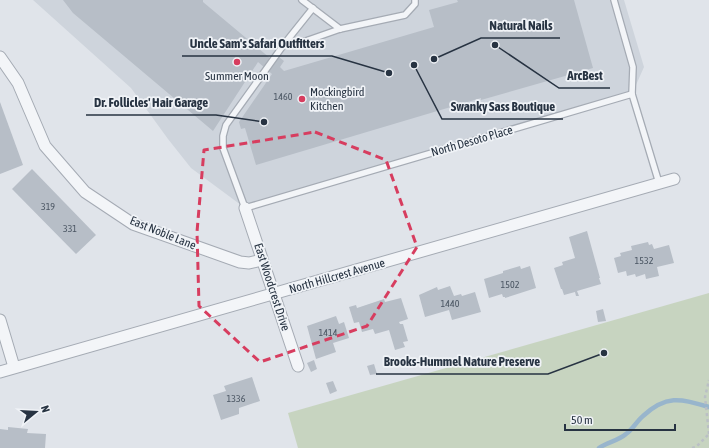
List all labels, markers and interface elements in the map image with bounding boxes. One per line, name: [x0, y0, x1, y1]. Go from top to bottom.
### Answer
callout: Natural Nails: [481, 13, 560, 38]
text: Natural Nails: [489, 18, 553, 33]
callout: Uncle Sam's Safari Outfitters: [182, 31, 332, 56]
text: Uncle Sam's Safari Outfitters: [190, 36, 325, 51]
marker: Summer Moon: [232, 57, 242, 67]
callout: ArcBest: [559, 63, 610, 88]
text: ArcBest: [566, 68, 603, 83]
place label: Summer Moon: [205, 69, 269, 83]
place label: Mockingbird Kitchen: [310, 85, 364, 113]
callout: Dr. Follicles' Hair Garage: [86, 90, 216, 115]
house number: 1460: [274, 91, 293, 102]
marker: Mockingbird Kitchen: [297, 94, 307, 104]
callout: Swanky Sass Boutique: [442, 94, 563, 119]
text: Dr. Follicles' Hair Garage: [94, 95, 208, 110]
text: Swanky Sass Boutique: [451, 99, 555, 114]
street label: North Desoto Place: [430, 123, 514, 159]
house number: 319: [41, 201, 55, 212]
street label: East Noble Lane: [128, 213, 198, 253]
house number: 331: [63, 223, 77, 234]
street label: East Woodcrest Drive: [251, 241, 293, 333]
house number: 1532: [635, 255, 654, 266]
street label: North Hillcrest Avenue: [287, 256, 387, 296]
house number: 1502: [501, 279, 520, 290]
house number: 1440: [441, 298, 460, 309]
house number: 1414: [319, 327, 338, 338]
callout: Brooks-Hummel Nature Preserve: [376, 349, 548, 374]
text: Brooks-Hummel Nature Preserve: [384, 354, 540, 369]
north arrow: [16, 392, 56, 432]
house number: 1336: [227, 393, 246, 404]
text: N: [39, 404, 52, 414]
scale bar: [565, 406, 675, 432]
text: 50 m: [571, 413, 593, 427]

